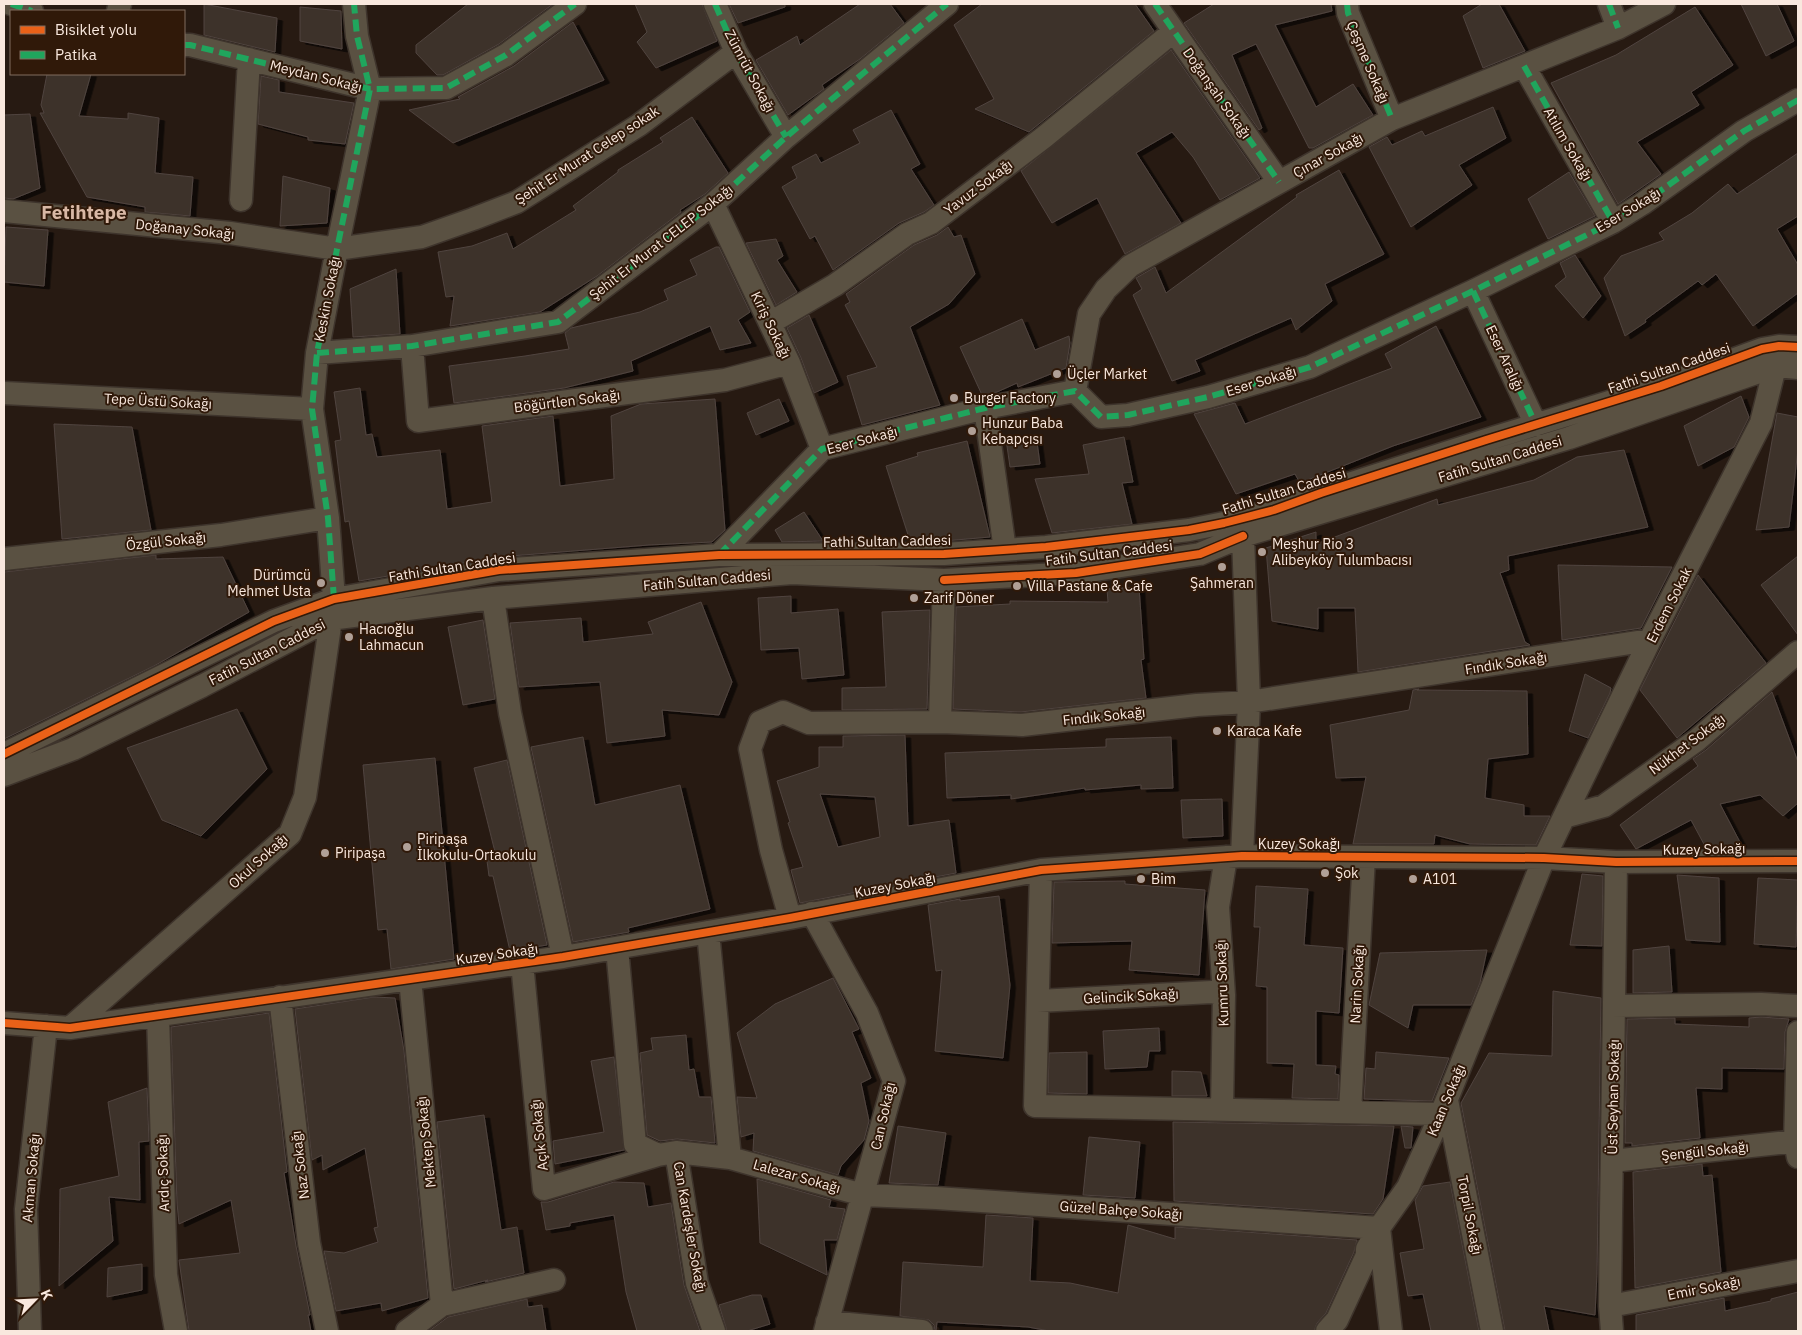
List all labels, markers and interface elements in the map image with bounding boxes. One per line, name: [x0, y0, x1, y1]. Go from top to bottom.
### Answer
legend: [10, 10, 185, 75]
street label: Çeşme Sokağı: [1343, 18, 1393, 106]
text: Bisiklet yolu: [55, 20, 137, 39]
street label: Zümrüt Sokağı: [721, 26, 779, 116]
street label: Doğanşah Sokağı: [1179, 44, 1255, 142]
text: Patika: [55, 45, 97, 64]
street label: Meydan Sokağı: [268, 56, 364, 96]
street label: Şehit Er Murat Celep sokak: [512, 101, 663, 208]
street label: Atılım Sokağı: [1540, 104, 1596, 184]
street label: Çınar Sokağı: [1290, 128, 1366, 182]
street label: Yavuz Sokağı: [940, 155, 1016, 219]
street label: Şehit Er Murat CELEP Sokağı: [585, 180, 737, 304]
street label: Eser Sokağı: [1592, 184, 1664, 236]
district label: Fetihtepe: [41, 200, 127, 224]
street label: Doğanay Sokağı: [135, 215, 235, 243]
street label: Keskin Sokağı: [310, 255, 344, 343]
street label: Kiriş Sokağı: [747, 288, 795, 362]
street label: Eser Aralığı: [1482, 322, 1528, 394]
street label: Fathi Sultan Caddesi: [1605, 339, 1733, 397]
street label: Eser Sokağı: [1224, 362, 1298, 400]
place label: Üçler Market: [1067, 365, 1147, 383]
marker: Üçler Market: [1051, 368, 1063, 380]
street label: Böğürtlen Sokağı: [513, 386, 621, 416]
street label: Tepe Üstü Sokağı: [104, 389, 212, 413]
place label: Burger Factory: [964, 389, 1056, 407]
marker: Burger Factory: [948, 392, 960, 404]
place label: Hunzur Baba Kebapçısı: [982, 414, 1063, 448]
street label: Eser Sokağı: [825, 422, 899, 458]
marker: Hunzur Baba Kebapçısı: [966, 425, 978, 437]
street label: Fatih Sultan Caddesi: [1436, 432, 1564, 486]
street label: Fathi Sultan Caddesi: [1220, 464, 1348, 518]
street label: Özgül Sokağı: [125, 528, 207, 554]
street label: Fathi Sultan Caddesi: [823, 531, 951, 551]
place label: Meşhur Rio 3 Alibeyköy Tulumbacısı: [1272, 535, 1412, 569]
street label: Fatih Sultan Caddesi: [1044, 536, 1174, 570]
marker: Meşhur Rio 3 Alibeyköy Tulumbacısı: [1256, 546, 1268, 558]
street label: Fathi Sultan Caddesi: [387, 548, 517, 586]
marker: Şahmeran: [1216, 561, 1228, 573]
street label: Erdem Sokak: [1642, 564, 1696, 646]
street label: Fatih Sultan Caddesi: [642, 565, 772, 595]
place label: Dürümcü Mehmet Usta: [227, 566, 312, 600]
place label: Şahmeran: [1190, 574, 1254, 592]
marker: Dürümcü Mehmet Usta: [315, 577, 327, 589]
place label: Villa Pastane & Cafe: [1027, 577, 1153, 595]
marker: Villa Pastane & Cafe: [1011, 580, 1023, 592]
place label: Zarif Döner: [924, 589, 994, 607]
marker: Zarif Döner: [908, 592, 920, 604]
street label: Fatih Sultan Caddesi: [206, 615, 328, 689]
place label: Hacıoğlu Lahmacun: [359, 620, 424, 654]
marker: Hacıoğlu Lahmacun: [343, 631, 355, 643]
street label: Fındık Sokağı: [1464, 648, 1548, 678]
street label: Fındık Sokağı: [1062, 703, 1146, 729]
street label: Nükhet Sokağı: [1645, 709, 1729, 779]
place label: Karaca Kafe: [1227, 722, 1302, 740]
marker: Karaca Kafe: [1211, 725, 1223, 737]
street label: Okul Sokağı: [225, 830, 291, 892]
place label: Piripaşa İlkokulu-Ortaokulu: [417, 830, 536, 864]
street label: Kuzey Sokağı: [1258, 835, 1340, 853]
street label: Kuzey Sokağı: [1663, 839, 1745, 859]
marker: Piripaşa İlkokulu-Ortaokulu: [401, 841, 413, 853]
place label: Piripaşa: [335, 844, 386, 862]
marker: Piripaşa: [319, 847, 331, 859]
place label: Şok: [1335, 864, 1359, 882]
marker: Şok: [1319, 867, 1331, 879]
street label: Kuzey Sokağı: [853, 868, 937, 902]
place label: Bim: [1151, 870, 1176, 888]
place label: A101: [1423, 870, 1457, 888]
marker: Bim: [1135, 873, 1147, 885]
marker: A101: [1407, 873, 1419, 885]
street label: Kuzey Sokağı: [455, 939, 539, 969]
street label: Kumru Sokağı: [1211, 939, 1233, 1027]
street label: Narin Sokağı: [1346, 944, 1368, 1024]
street label: Gelincik Sokağı: [1083, 985, 1179, 1007]
street label: Üst Seyhan Sokağı: [1603, 1039, 1623, 1155]
street label: Kaan Sokağı: [1423, 1061, 1469, 1139]
street label: Can Sokağı: [866, 1080, 900, 1152]
street label: Mektep Sokağı: [412, 1095, 440, 1189]
street label: Açık Sokağı: [526, 1098, 552, 1172]
street label: Naz Sokağı: [287, 1130, 313, 1200]
street label: Akman Sokağı: [18, 1133, 44, 1223]
street label: Ardıç Sokağı: [153, 1134, 173, 1212]
street label: Şengül Sokağı: [1660, 1137, 1750, 1165]
street label: Lalezar Sokağı: [751, 1155, 843, 1197]
street label: Can Kardeşler Sokağı: [670, 1160, 710, 1294]
street label: Torpil Sokağı: [1453, 1174, 1487, 1256]
street label: Güzel Bahçe Sokağı: [1059, 1197, 1183, 1223]
street label: Emir Sokağı: [1666, 1272, 1742, 1304]
north arrow: [10, 1275, 60, 1325]
text: K: [37, 1287, 57, 1303]

